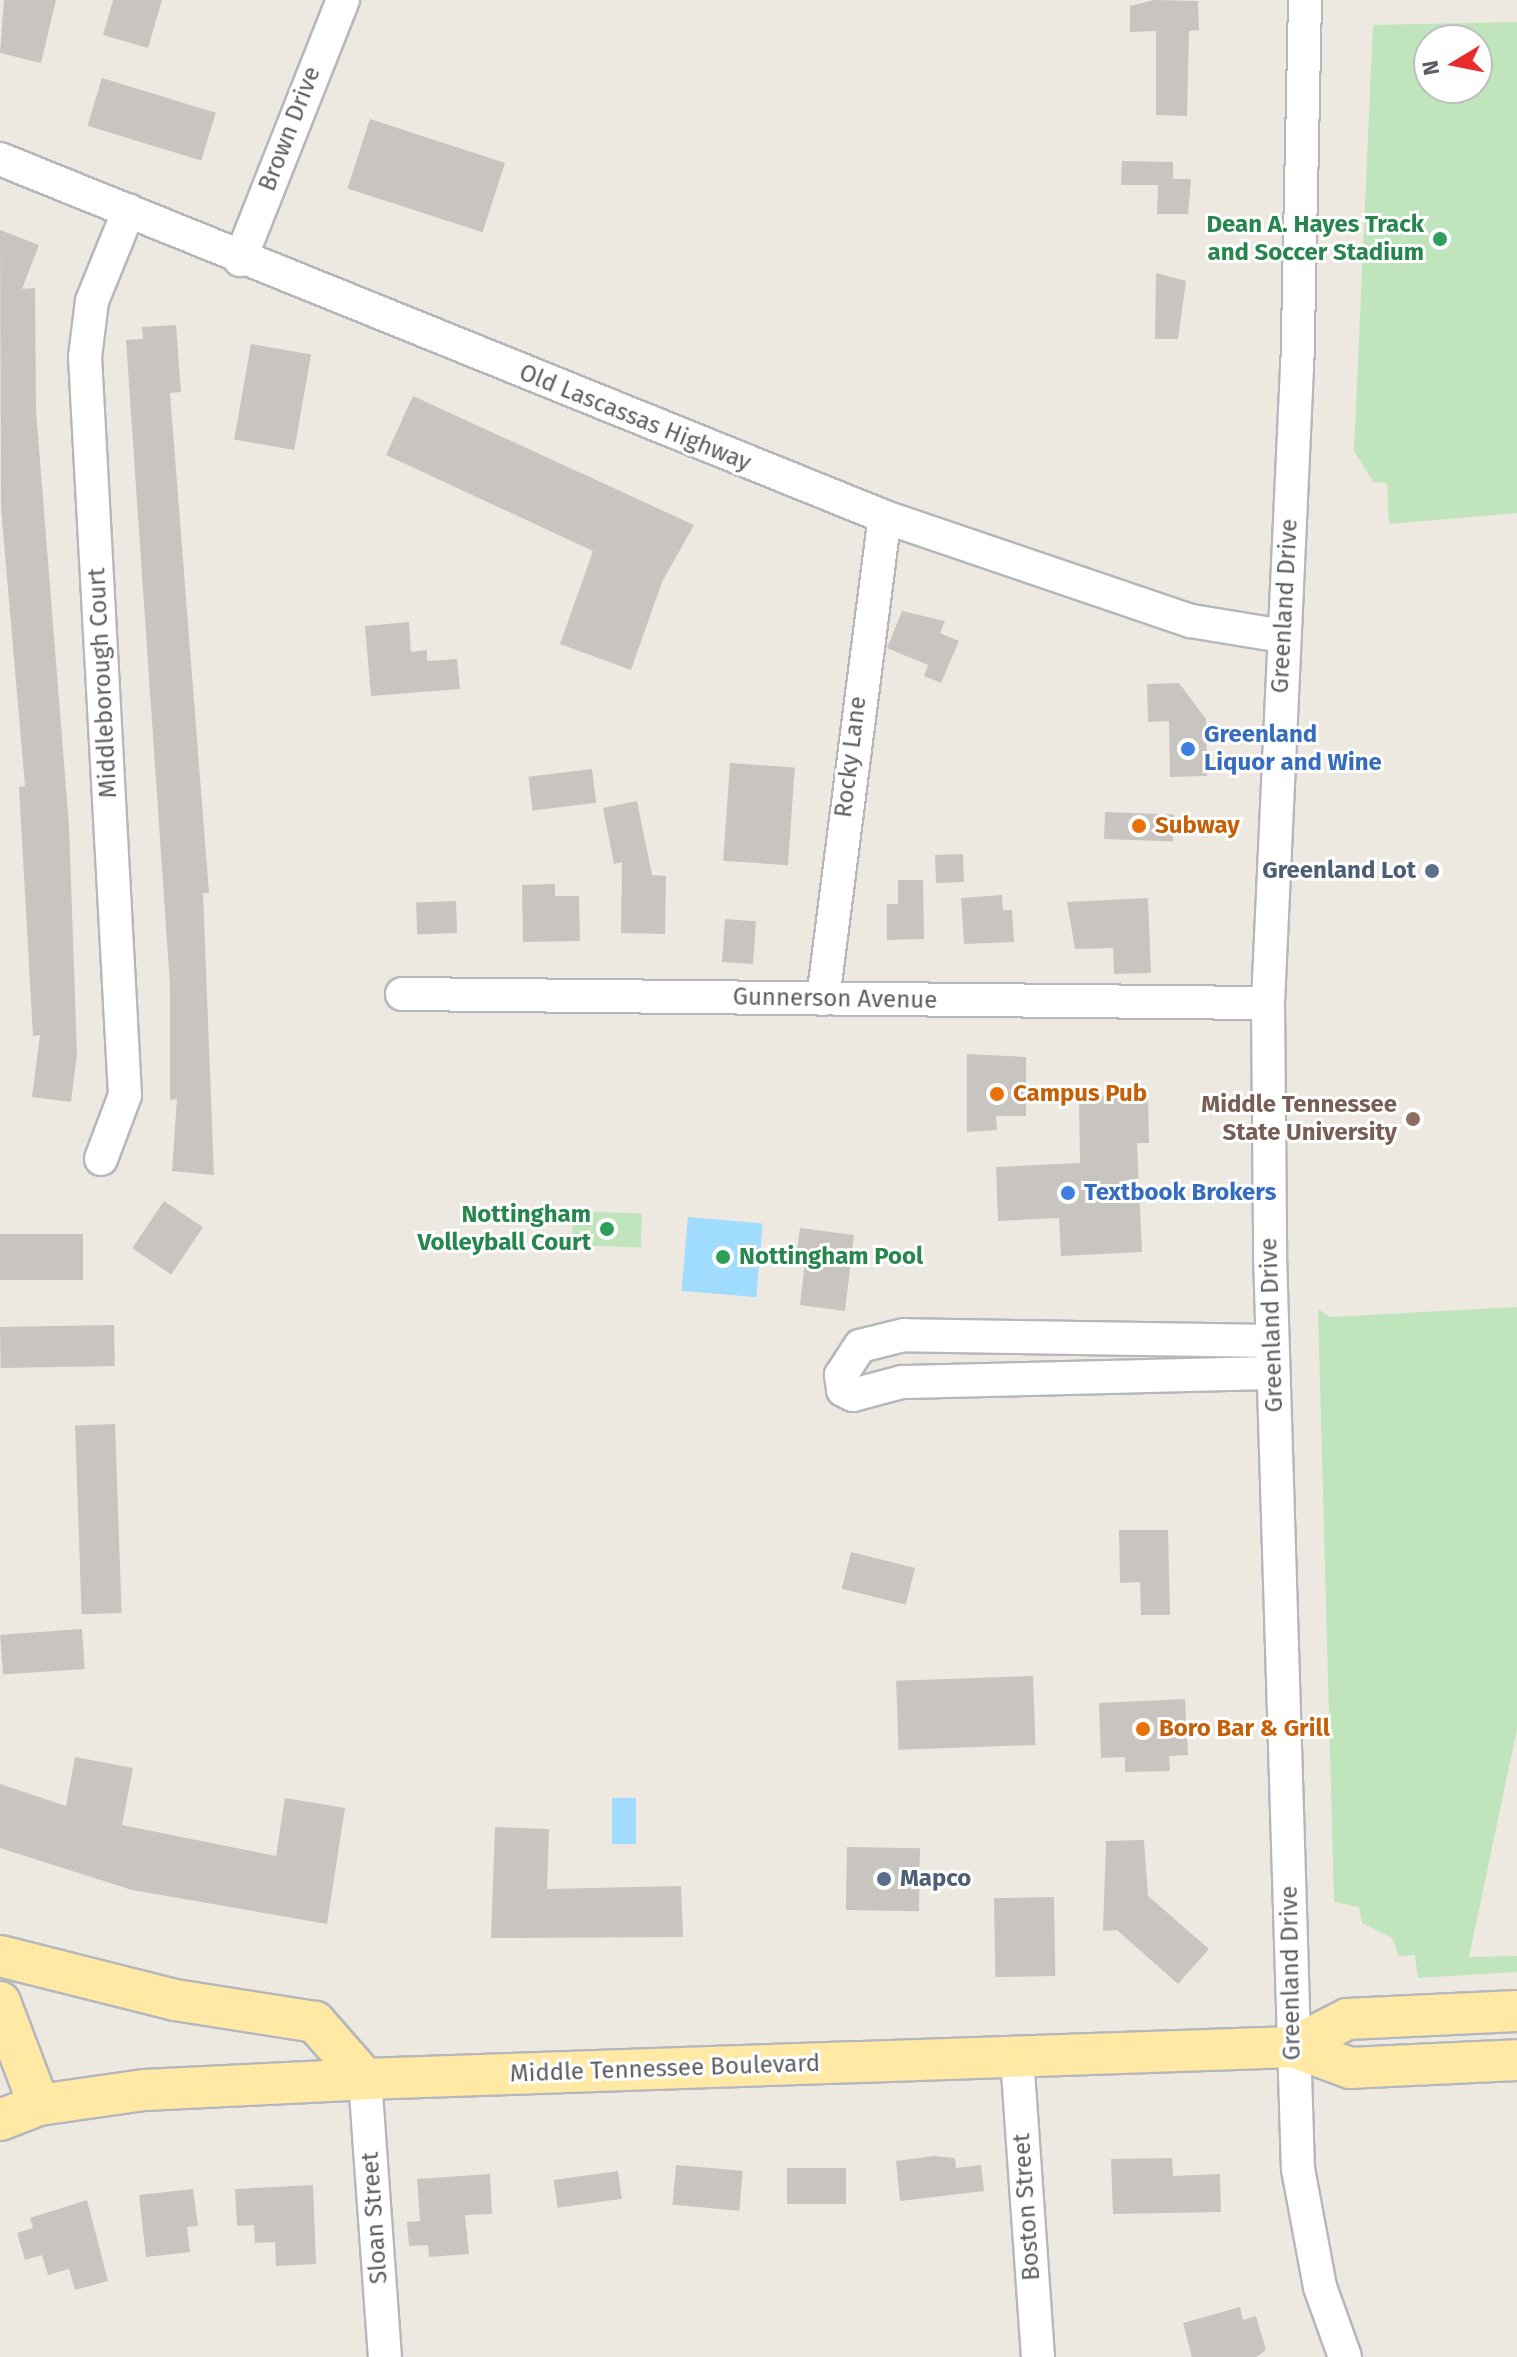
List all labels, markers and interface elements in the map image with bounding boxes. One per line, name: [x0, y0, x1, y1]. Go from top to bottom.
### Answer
north arrow: [1413, 24, 1493, 104]
text: N: [1416, 58, 1445, 77]
street label: Brown Drive: [253, 63, 327, 195]
place label: Dean A. Hayes Track and Soccer Stadium: [1206, 211, 1424, 267]
marker: Dean A. Hayes Track and Soccer Stadium: [1431, 230, 1449, 248]
street label: Old Lascassas Highway: [515, 358, 755, 478]
street label: Greenland Drive: [1266, 518, 1304, 694]
street label: Middleborough Court: [83, 567, 123, 799]
street label: Rocky Lane: [829, 695, 873, 819]
place label: Greenland Liquor and Wine: [1204, 721, 1382, 777]
marker: Greenland Liquor and Wine: [1179, 740, 1197, 758]
place label: Subway: [1155, 812, 1240, 840]
marker: Subway: [1130, 817, 1148, 835]
place label: Greenland Lot: [1262, 857, 1416, 885]
marker: Greenland Lot: [1423, 862, 1441, 880]
street label: Gunnerson Avenue: [733, 983, 937, 1015]
place label: Campus Pub: [1013, 1080, 1147, 1108]
marker: Campus Pub: [988, 1085, 1006, 1103]
place label: Middle Tennessee State University: [1201, 1091, 1397, 1147]
marker: Middle Tennessee State University: [1404, 1110, 1422, 1128]
place label: Textbook Brokers: [1084, 1179, 1276, 1207]
marker: Textbook Brokers: [1059, 1184, 1077, 1202]
place label: Nottingham Volleyball Court: [417, 1201, 591, 1257]
marker: Nottingham Volleyball Court: [598, 1220, 616, 1238]
street label: Greenland Drive: [1255, 1237, 1289, 1413]
place label: Nottingham Pool: [739, 1243, 923, 1271]
marker: Nottingham Pool: [714, 1248, 732, 1266]
place label: Boro Bar & Grill: [1159, 1715, 1330, 1743]
marker: Boro Bar & Grill: [1134, 1720, 1152, 1738]
place label: Mapco: [900, 1865, 971, 1893]
marker: Mapco: [875, 1870, 893, 1888]
street label: Greenland Drive: [1275, 1885, 1307, 2061]
street label: Middle Tennessee Boulevard: [509, 2049, 821, 2089]
street label: Boston Street: [1007, 2132, 1047, 2282]
street label: Sloan Street: [356, 2151, 394, 2285]

